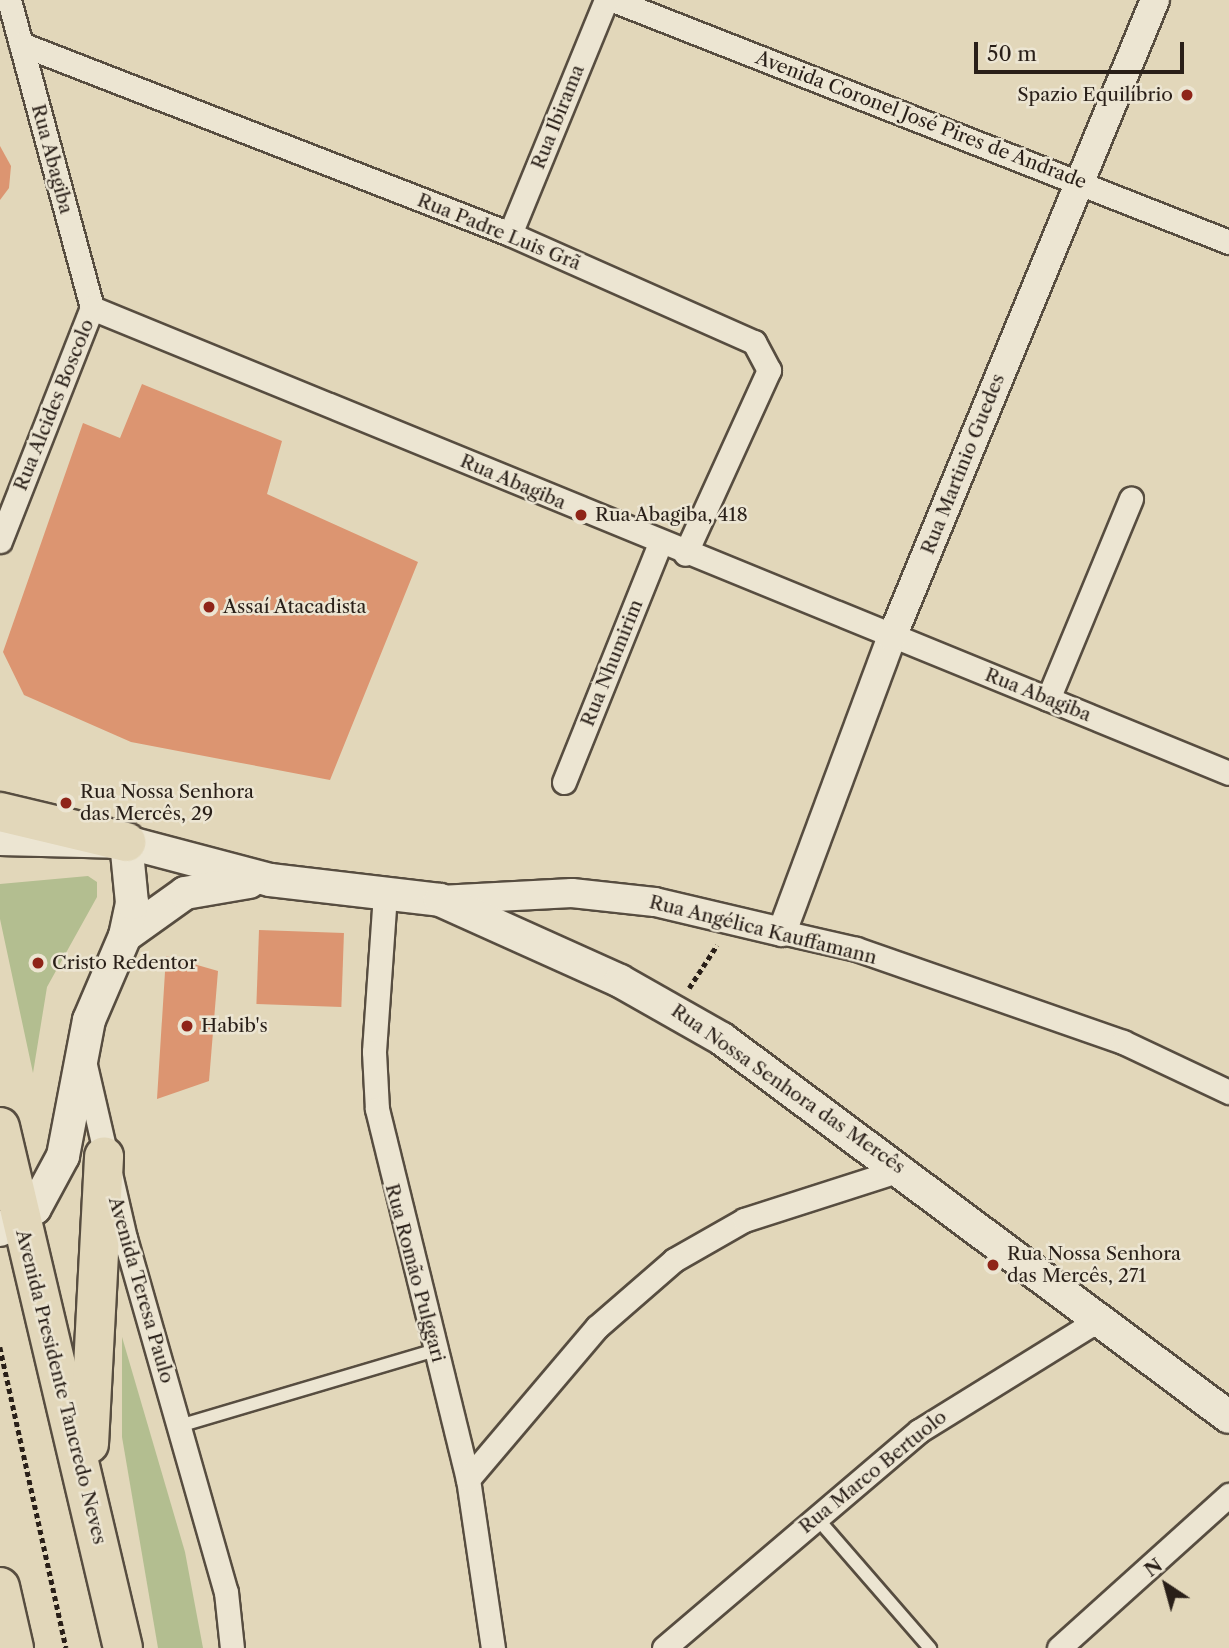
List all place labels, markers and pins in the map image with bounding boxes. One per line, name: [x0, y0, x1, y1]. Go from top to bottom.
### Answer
place label: Spazio Equilíbrio: [1017, 84, 1173, 106]
marker: Spazio Equilíbrio: [1179, 87, 1195, 103]
place label: Rua Abagiba, 418: [595, 504, 749, 526]
marker: Rua Abagiba, 418: [573, 507, 589, 523]
place label: Assaí Atacadista: [223, 596, 367, 618]
marker: Assaí Atacadista: [201, 599, 217, 615]
place label: Rua Nossa Senhora das Mercês, 29: [80, 781, 255, 825]
marker: Rua Nossa Senhora das Mercês, 29: [58, 795, 74, 811]
place label: Cristo Redentor: [52, 952, 197, 974]
marker: Cristo Redentor: [30, 955, 46, 971]
place label: Habib's: [201, 1015, 268, 1037]
marker: Habib's: [179, 1018, 195, 1034]
place label: Rua Nossa Senhora das Mercês, 271: [1007, 1243, 1182, 1287]
marker: Rua Nossa Senhora das Mercês, 271: [985, 1257, 1001, 1273]

